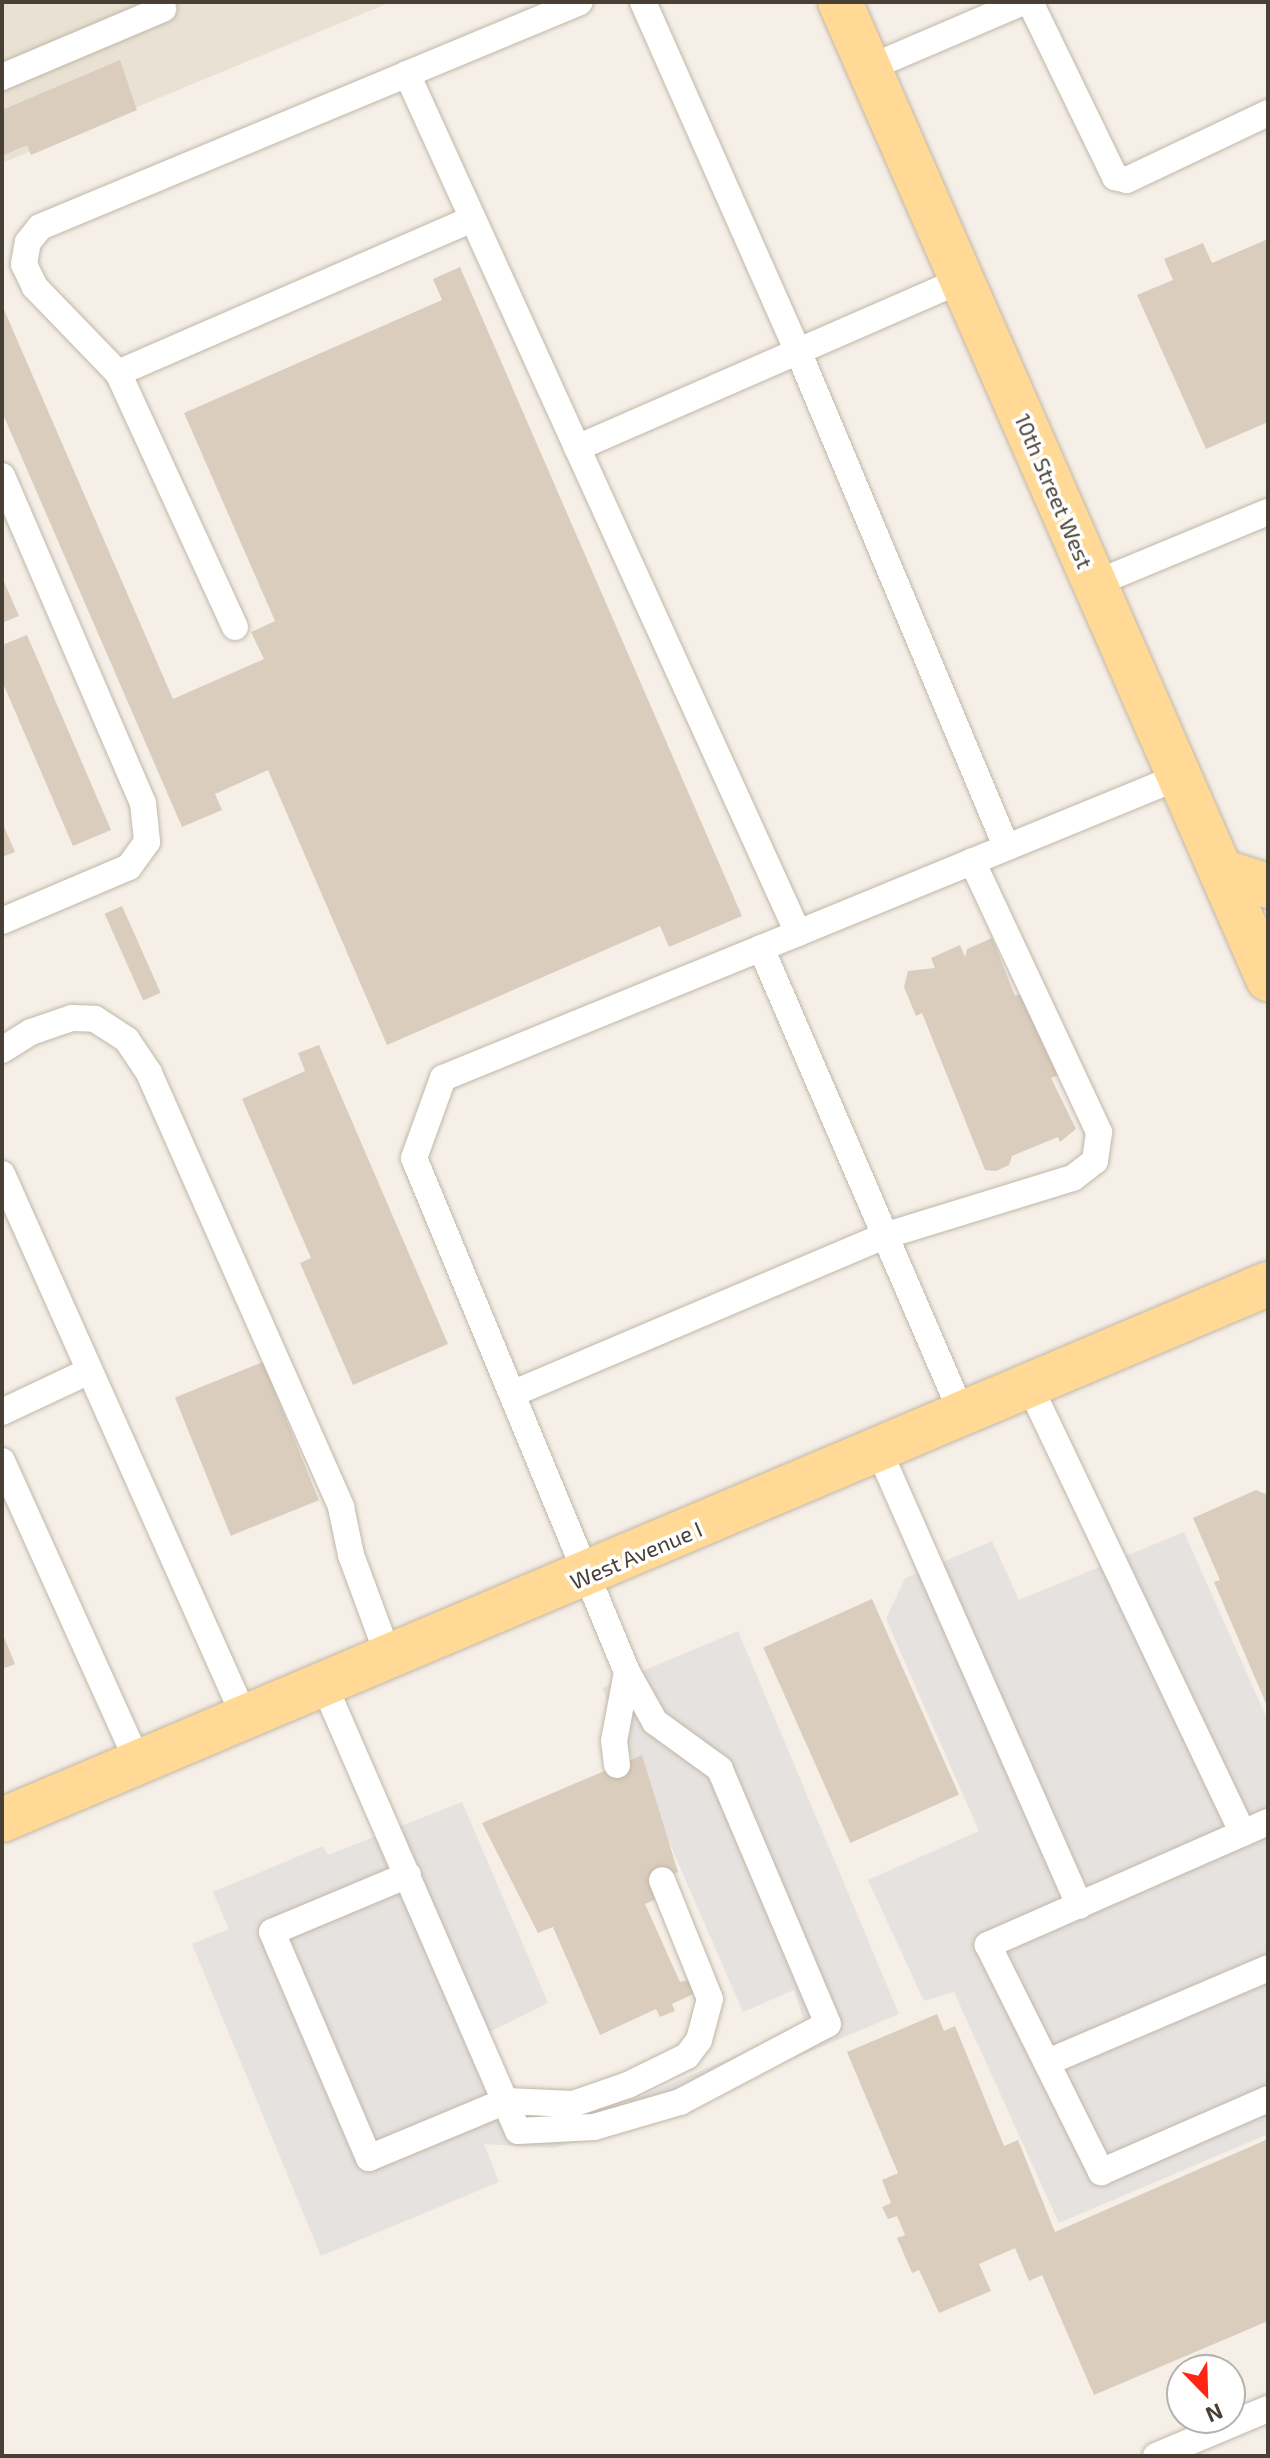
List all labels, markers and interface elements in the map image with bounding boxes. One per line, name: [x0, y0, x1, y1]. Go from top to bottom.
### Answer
street label: 10th Street West: [1009, 409, 1099, 573]
street label: West Avenue I: [566, 1515, 706, 1595]
north arrow: [1166, 2354, 1246, 2434]
text: N: [1202, 2399, 1227, 2429]

